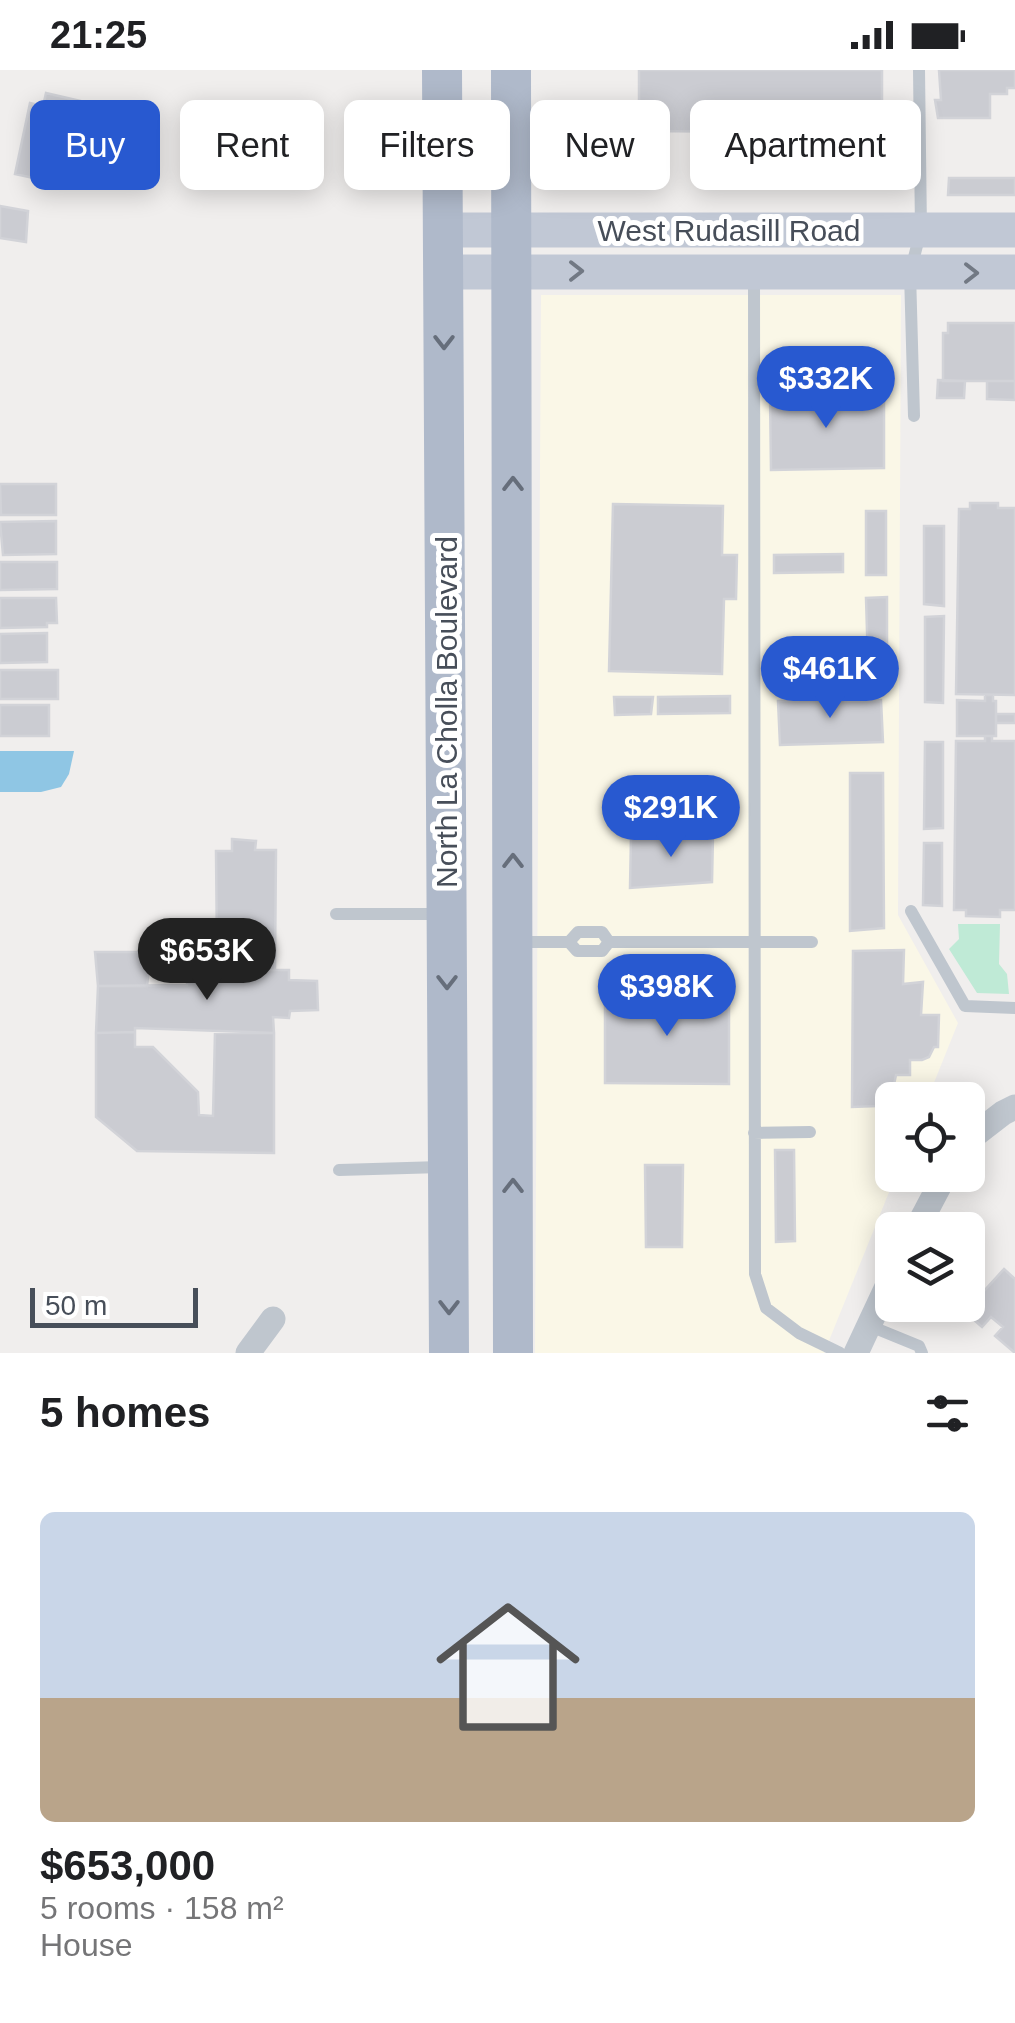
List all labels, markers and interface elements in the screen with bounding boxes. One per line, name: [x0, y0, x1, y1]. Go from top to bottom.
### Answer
text: 21:25: [50, 14, 147, 56]
chip: Buy: [30, 100, 160, 190]
chip: Rent: [180, 100, 324, 190]
chip: Filters: [344, 100, 510, 190]
chip: New: [530, 100, 670, 190]
chip: Apartment: [690, 100, 921, 190]
street label: West Rudasill Road: [598, 214, 860, 247]
one-way arrow: [569, 261, 585, 282]
one-way arrow: [964, 262, 980, 283]
one-way arrow: [433, 336, 455, 351]
pin: $332K: [756, 346, 896, 431]
text: $332K: [779, 360, 873, 396]
one-way arrow: [502, 476, 524, 492]
street label: North La Cholla Boulevard: [430, 536, 463, 888]
pin: $461K: [760, 636, 900, 721]
text: $461K: [783, 650, 877, 686]
pin: $291K: [601, 775, 741, 860]
text: $291K: [624, 789, 718, 825]
one-way arrow: [502, 852, 524, 868]
pin: $653K: [137, 918, 277, 1003]
text: $653K: [160, 932, 254, 968]
pin: $398K: [597, 954, 737, 1039]
text: $398K: [620, 968, 714, 1004]
one-way arrow: [437, 975, 458, 991]
map controls: [875, 1082, 985, 1322]
button: locate: [875, 1082, 985, 1192]
one-way arrow: [502, 1177, 524, 1192]
button: layers: [875, 1212, 985, 1322]
scale bar: [30, 1283, 198, 1328]
text: 50 m: [45, 1290, 107, 1321]
one-way arrow: [438, 1300, 460, 1316]
icon: filters: [920, 1386, 975, 1441]
text: 5 homes: [40, 1389, 210, 1436]
icon: home: [418, 1577, 598, 1757]
text: $653,000: [40, 1842, 215, 1889]
text: 5 rooms · 158 m²: [40, 1890, 284, 1926]
text: House: [40, 1927, 133, 1963]

